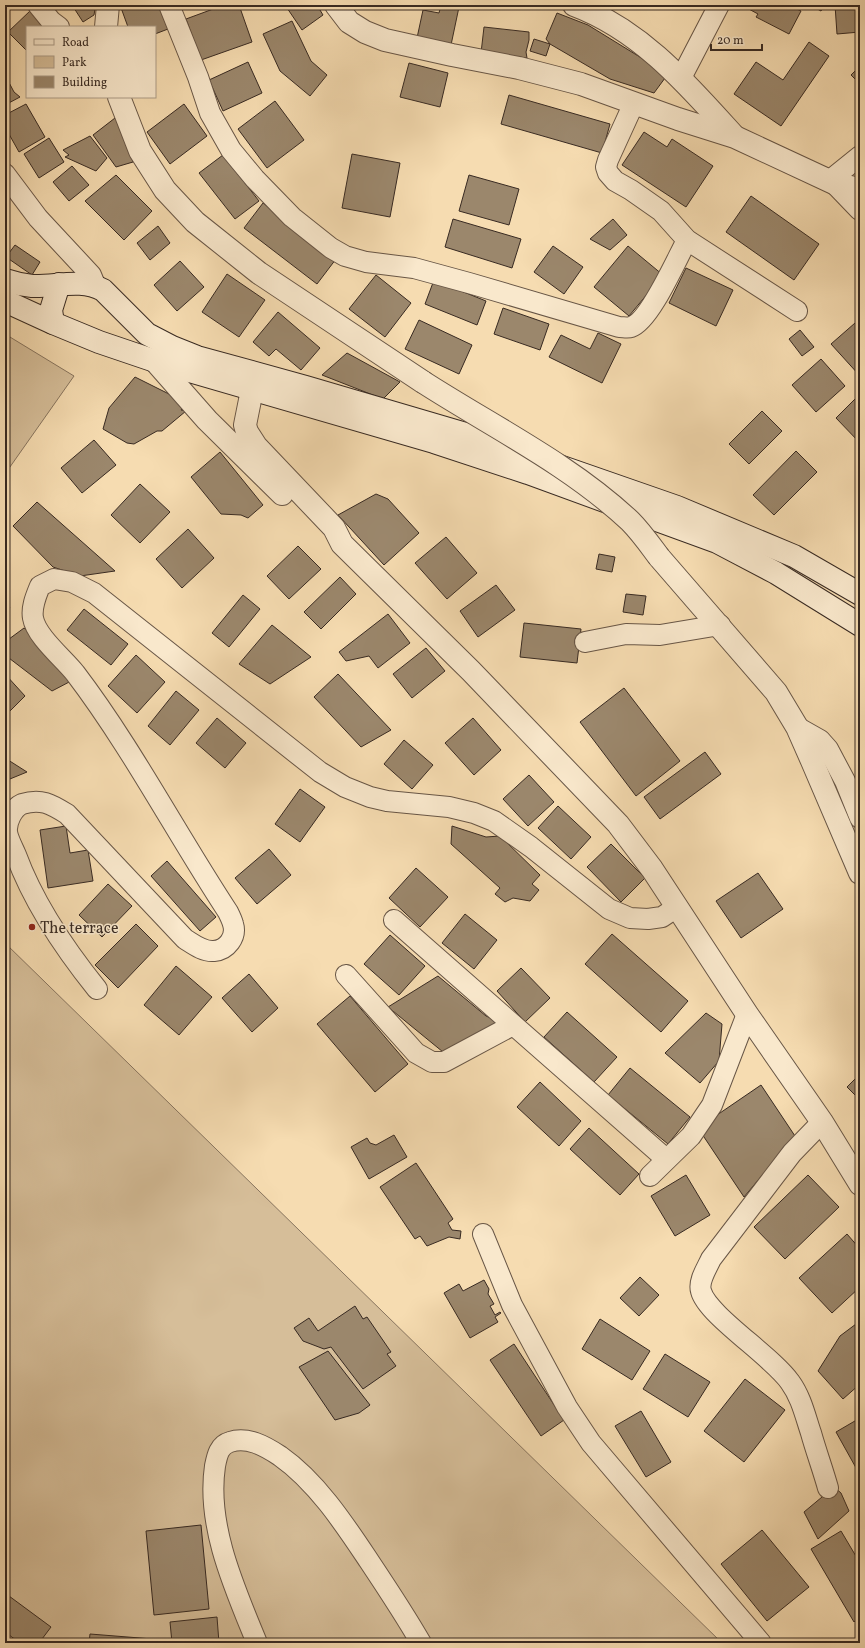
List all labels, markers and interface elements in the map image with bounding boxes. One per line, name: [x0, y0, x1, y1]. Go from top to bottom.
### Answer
legend: [26, 26, 156, 98]
scale bar: [711, 26, 762, 52]
text: 20 m: [717, 33, 744, 49]
text: Road: [62, 35, 89, 51]
text: Park: [62, 55, 87, 71]
text: Building: [62, 75, 107, 91]
place label: The terrace: [40, 918, 119, 940]
marker: The terrace: [27, 922, 37, 932]

